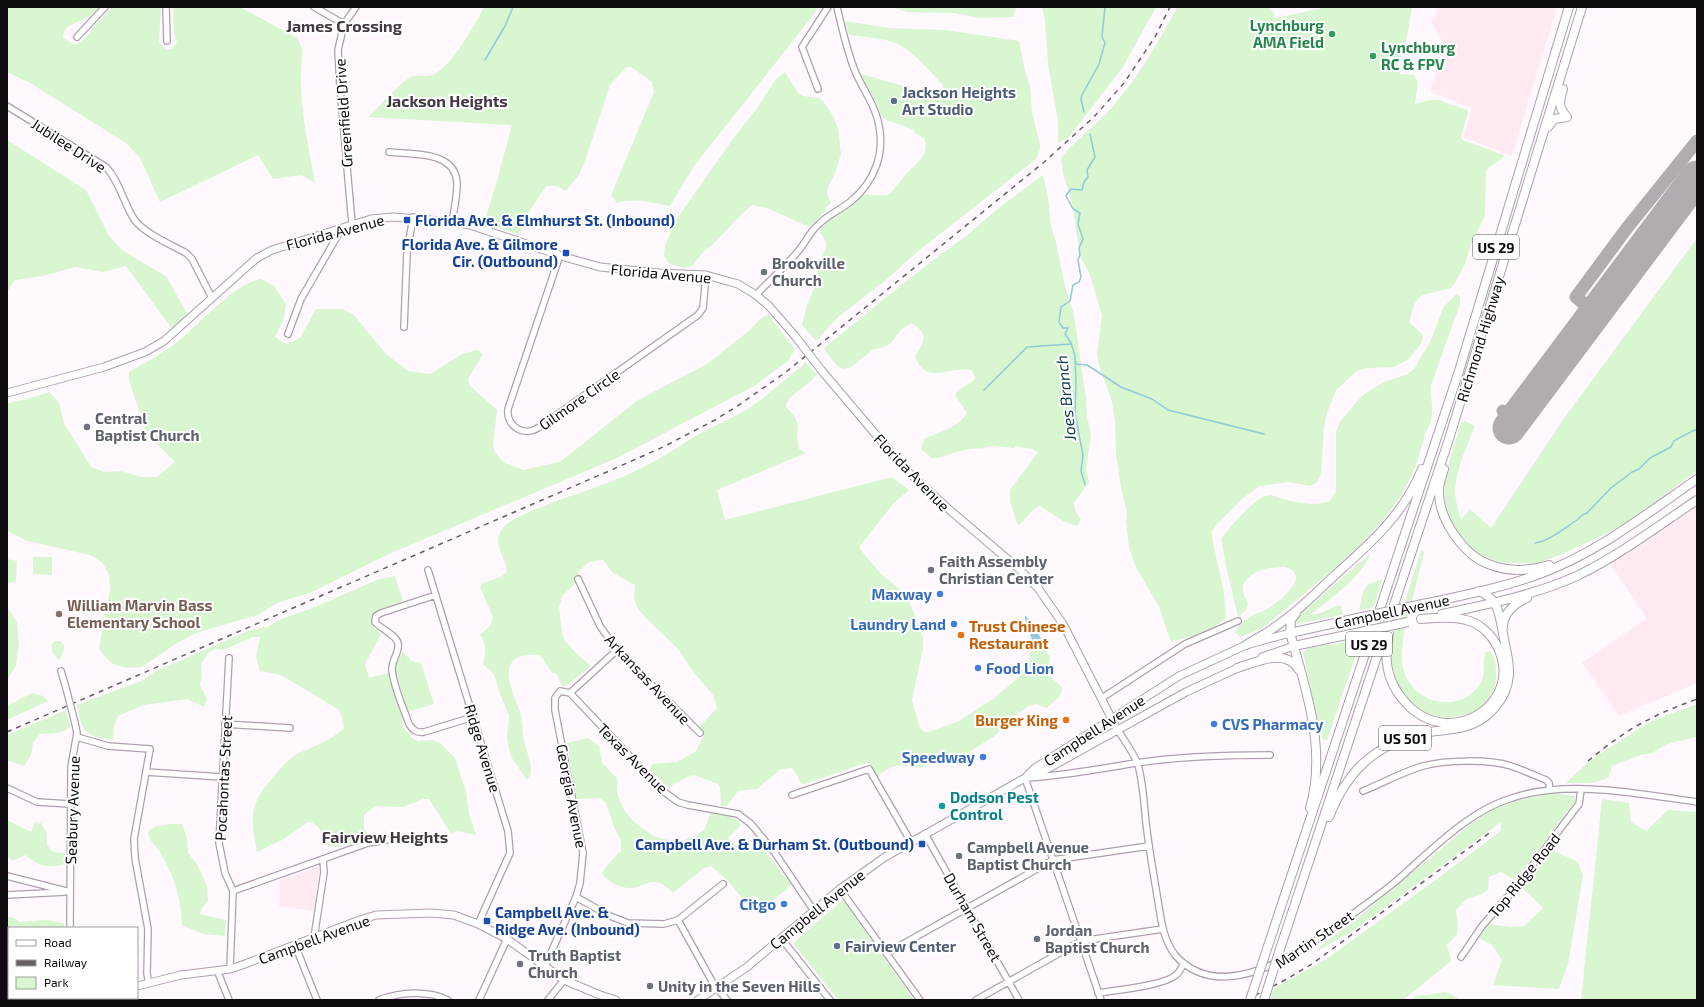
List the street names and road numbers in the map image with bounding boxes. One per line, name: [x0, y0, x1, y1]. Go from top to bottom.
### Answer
street label: Greenfield Drive: [330, 58, 356, 168]
street label: Jubilee Drive: [28, 114, 110, 176]
street label: Florida Avenue: [284, 210, 386, 254]
road number: US 29: [1473, 235, 1519, 259]
street label: Florida Avenue: [610, 260, 712, 286]
street label: Richmond Highway: [1452, 274, 1508, 404]
street label: Gilmore Circle: [535, 365, 623, 433]
street label: Florida Avenue: [870, 429, 954, 515]
street label: Campbell Avenue: [1333, 590, 1451, 632]
street label: Arkansas Avenue: [602, 630, 694, 728]
road number: US 29: [1346, 632, 1392, 656]
street label: Campbell Avenue: [1040, 691, 1148, 769]
street label: Ridge Avenue: [461, 702, 505, 794]
street label: Pocahontas Street: [211, 715, 235, 841]
street label: Texas Avenue: [594, 719, 672, 797]
road number: US 501: [1379, 726, 1431, 750]
street label: Georgia Avenue: [553, 742, 591, 850]
street label: Seabury Avenue: [61, 755, 83, 865]
street label: Top Ridge Road: [1484, 829, 1564, 921]
street label: Campbell Avenue: [766, 865, 868, 953]
street label: Durham Street: [940, 869, 1006, 965]
street label: Martin Street: [1271, 906, 1357, 972]
street label: Campbell Avenue: [256, 911, 372, 967]

